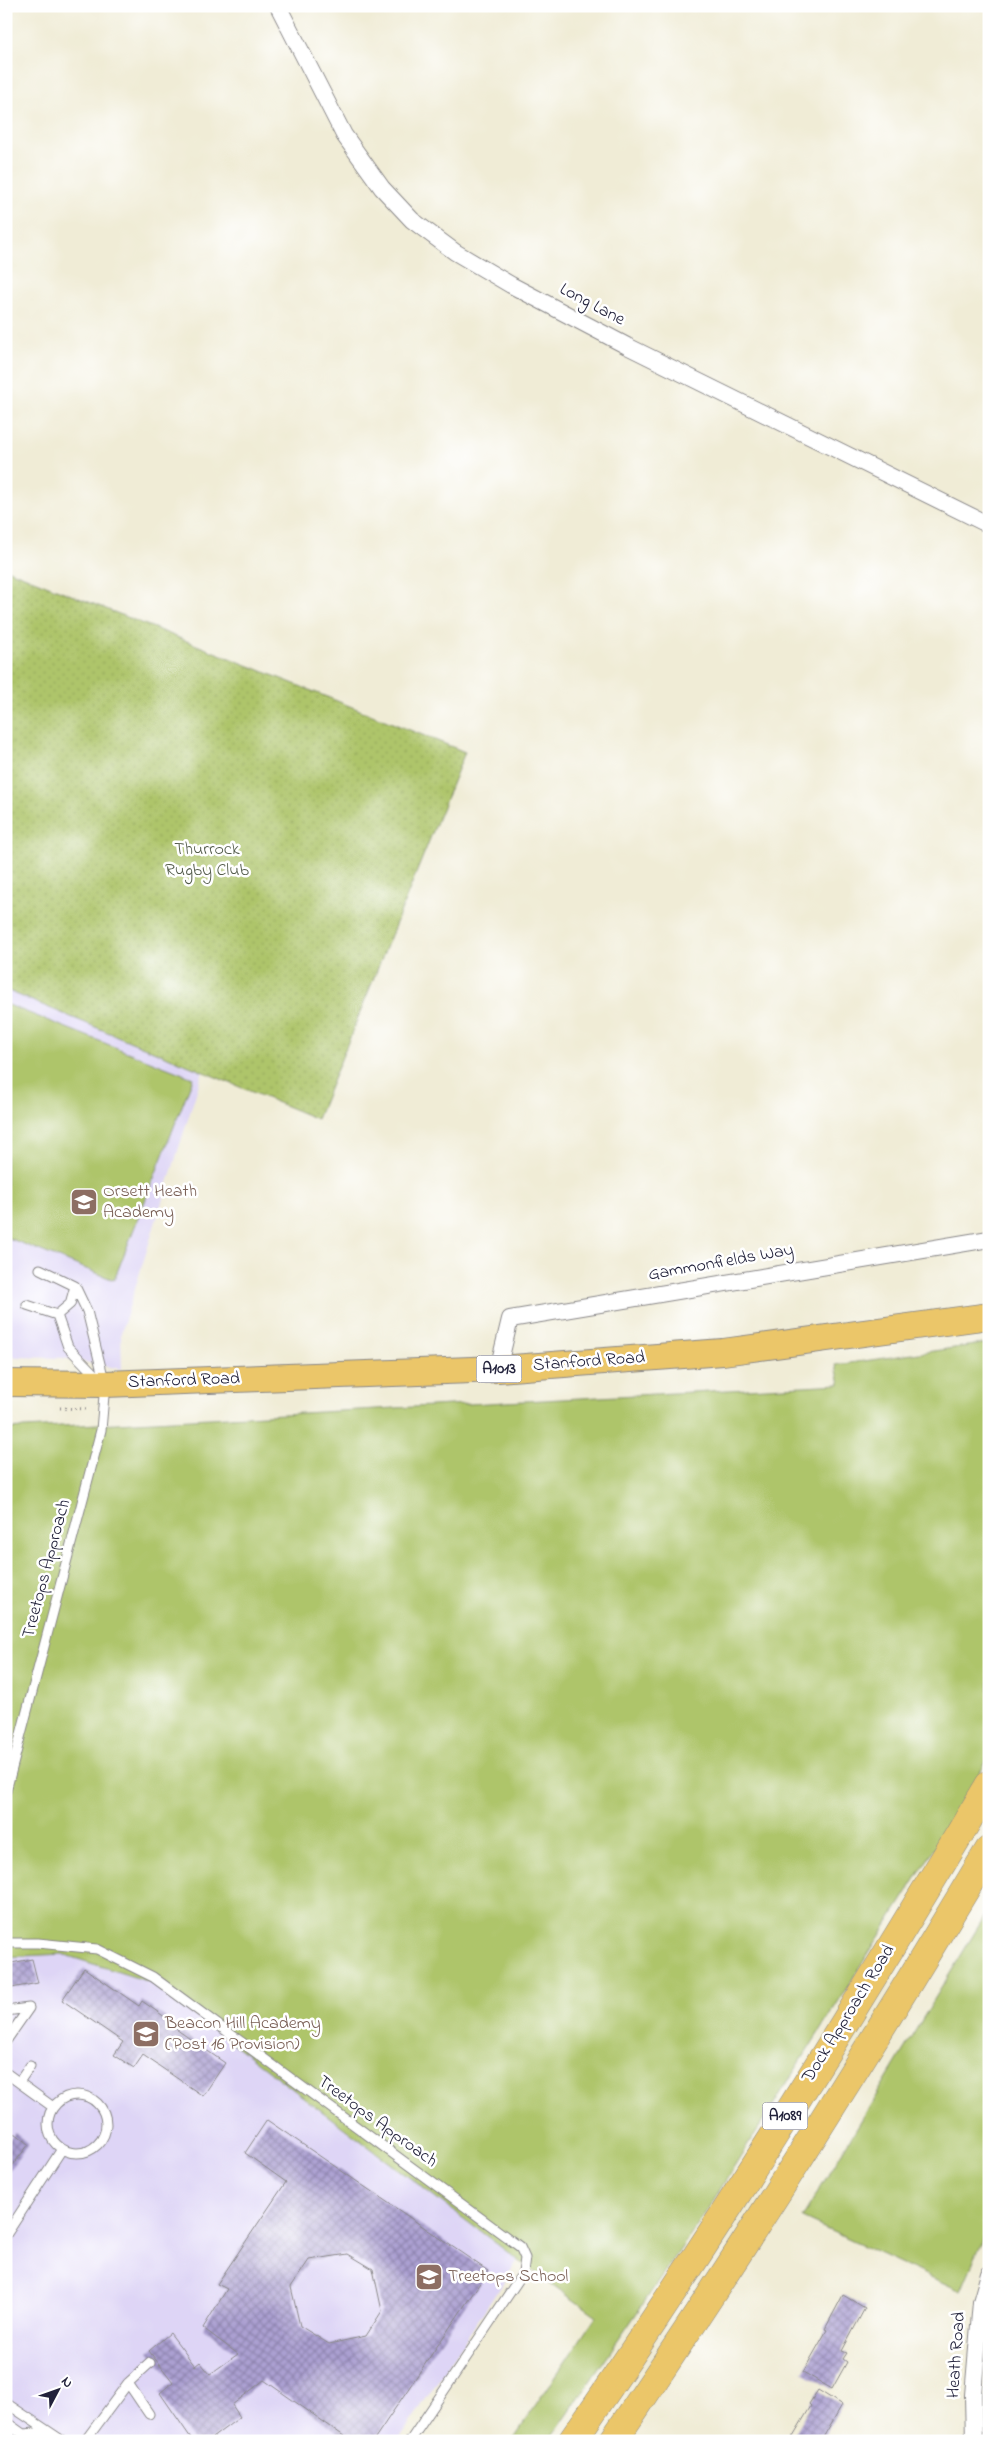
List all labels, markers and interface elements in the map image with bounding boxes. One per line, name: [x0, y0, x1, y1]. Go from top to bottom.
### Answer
street label: Long Lane: [554, 277, 630, 334]
park label: Thurrock Rugby Club: [165, 837, 250, 885]
place label: Orsett Heath Academy: [103, 1179, 197, 1226]
school or university icon: Orsett Heath Academy: [69, 1187, 99, 1217]
street label: Gammonfields Way: [646, 1237, 796, 1289]
street label: Stanford Road: [532, 1345, 646, 1379]
road number: A1013: [476, 1356, 522, 1382]
street label: Stanford Road: [127, 1366, 241, 1396]
street label: Treetops Approach: [16, 1497, 78, 1641]
street label: Dock Approach Road: [795, 1940, 902, 2089]
place label: Beacon Hill Academy (Post 16 Provision): [164, 2011, 321, 2058]
school or university icon: Beacon Hill Academy (Post 16 Provision): [131, 2019, 161, 2049]
street label: Treetops Approach: [312, 2070, 442, 2174]
road number: A1089: [762, 2102, 808, 2130]
school or university icon: Treetops School: [414, 2262, 444, 2292]
place label: Treetops School: [448, 2264, 568, 2290]
street label: Heath Road: [941, 2311, 973, 2399]
north arrow: [32, 2364, 82, 2414]
text: N: [56, 2372, 78, 2393]

